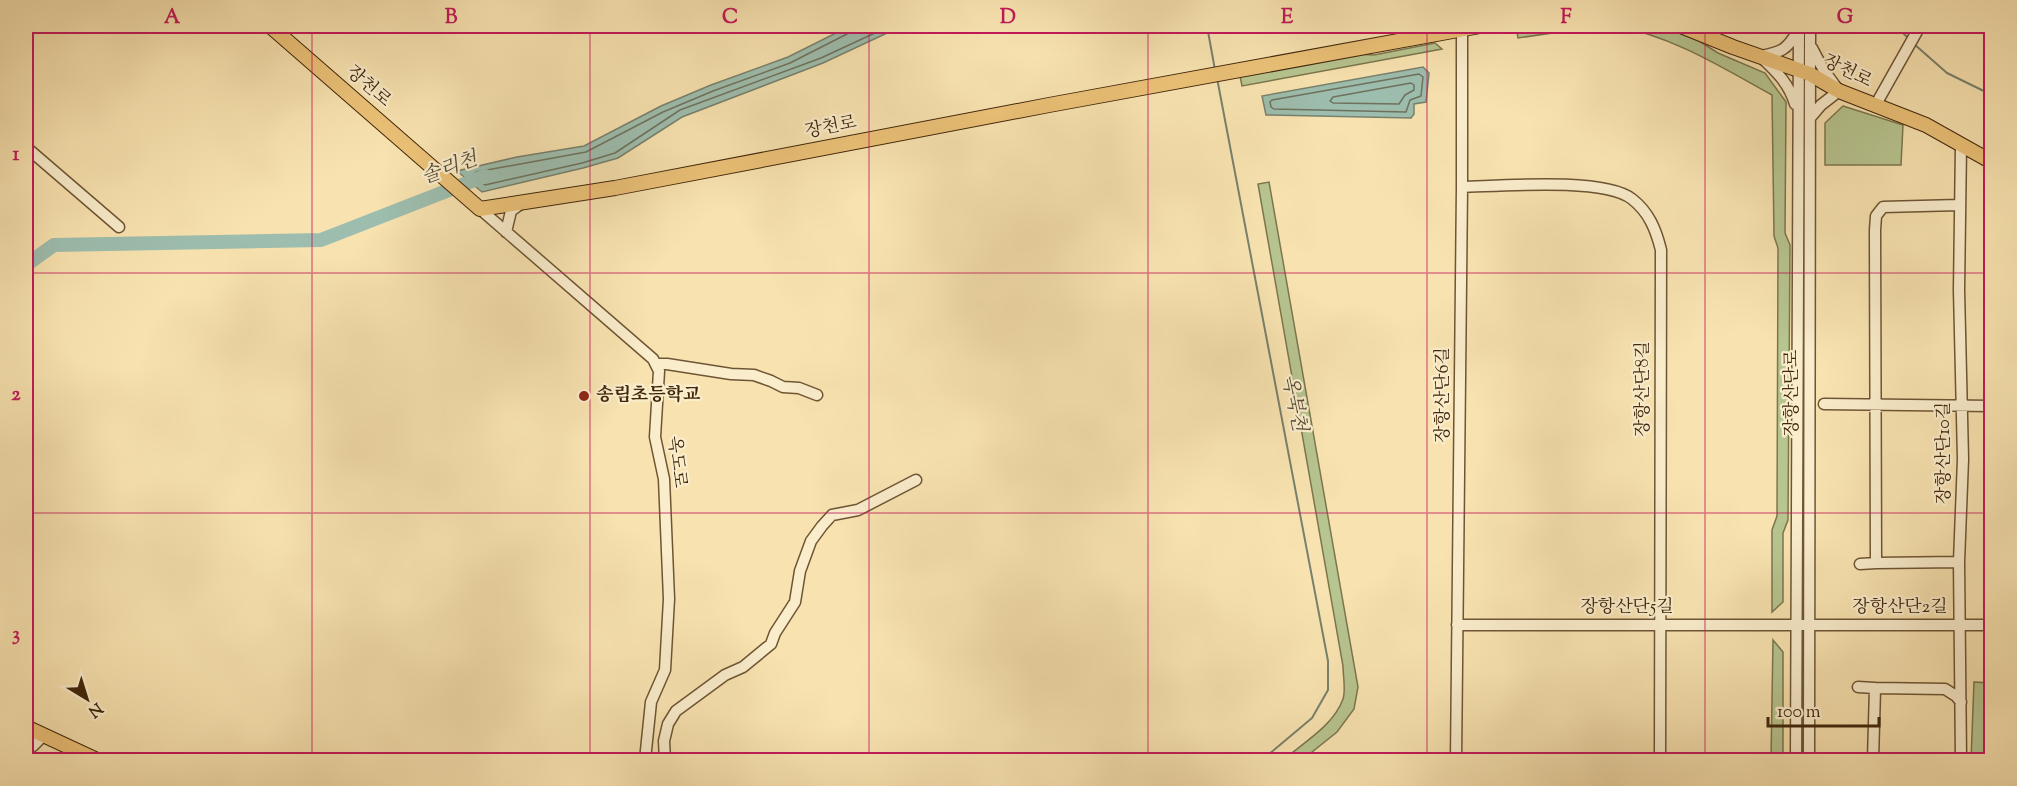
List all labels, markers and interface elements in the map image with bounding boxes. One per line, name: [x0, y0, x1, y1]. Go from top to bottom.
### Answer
text: A: [164, 4, 181, 33]
text: B: [445, 4, 458, 33]
text: C: [722, 4, 738, 33]
text: D: [1000, 4, 1016, 33]
text: E: [1281, 4, 1294, 33]
text: F: [1560, 4, 1572, 33]
text: G: [1837, 4, 1854, 33]
street label: 장천로: [1818, 49, 1876, 95]
street label: 장천로: [340, 60, 396, 114]
street label: 장천로: [803, 110, 859, 146]
text: 1: [13, 141, 20, 170]
water label: 솔리천: [418, 145, 484, 193]
street label: 장항산단8길: [1631, 341, 1657, 437]
street label: 장항산단6길: [1431, 347, 1457, 443]
street label: 장항산단로: [1780, 350, 1806, 436]
water label: 옥북천: [1273, 372, 1313, 436]
text: 2: [11, 381, 21, 410]
place label: 송림초등학교: [596, 383, 701, 409]
marker: 송림초등학교: [577, 389, 591, 403]
street label: 장항산단10길: [1932, 402, 1958, 504]
street label: 옥도로: [660, 435, 692, 489]
street label: 장항산단5길: [1580, 595, 1674, 621]
street label: 장항산단2길: [1852, 595, 1948, 621]
text: 3: [12, 621, 20, 650]
north arrow: [57, 669, 117, 729]
scale bar: [1768, 690, 1879, 728]
text: N: [82, 696, 107, 722]
text: 100 m: [1777, 700, 1821, 726]

